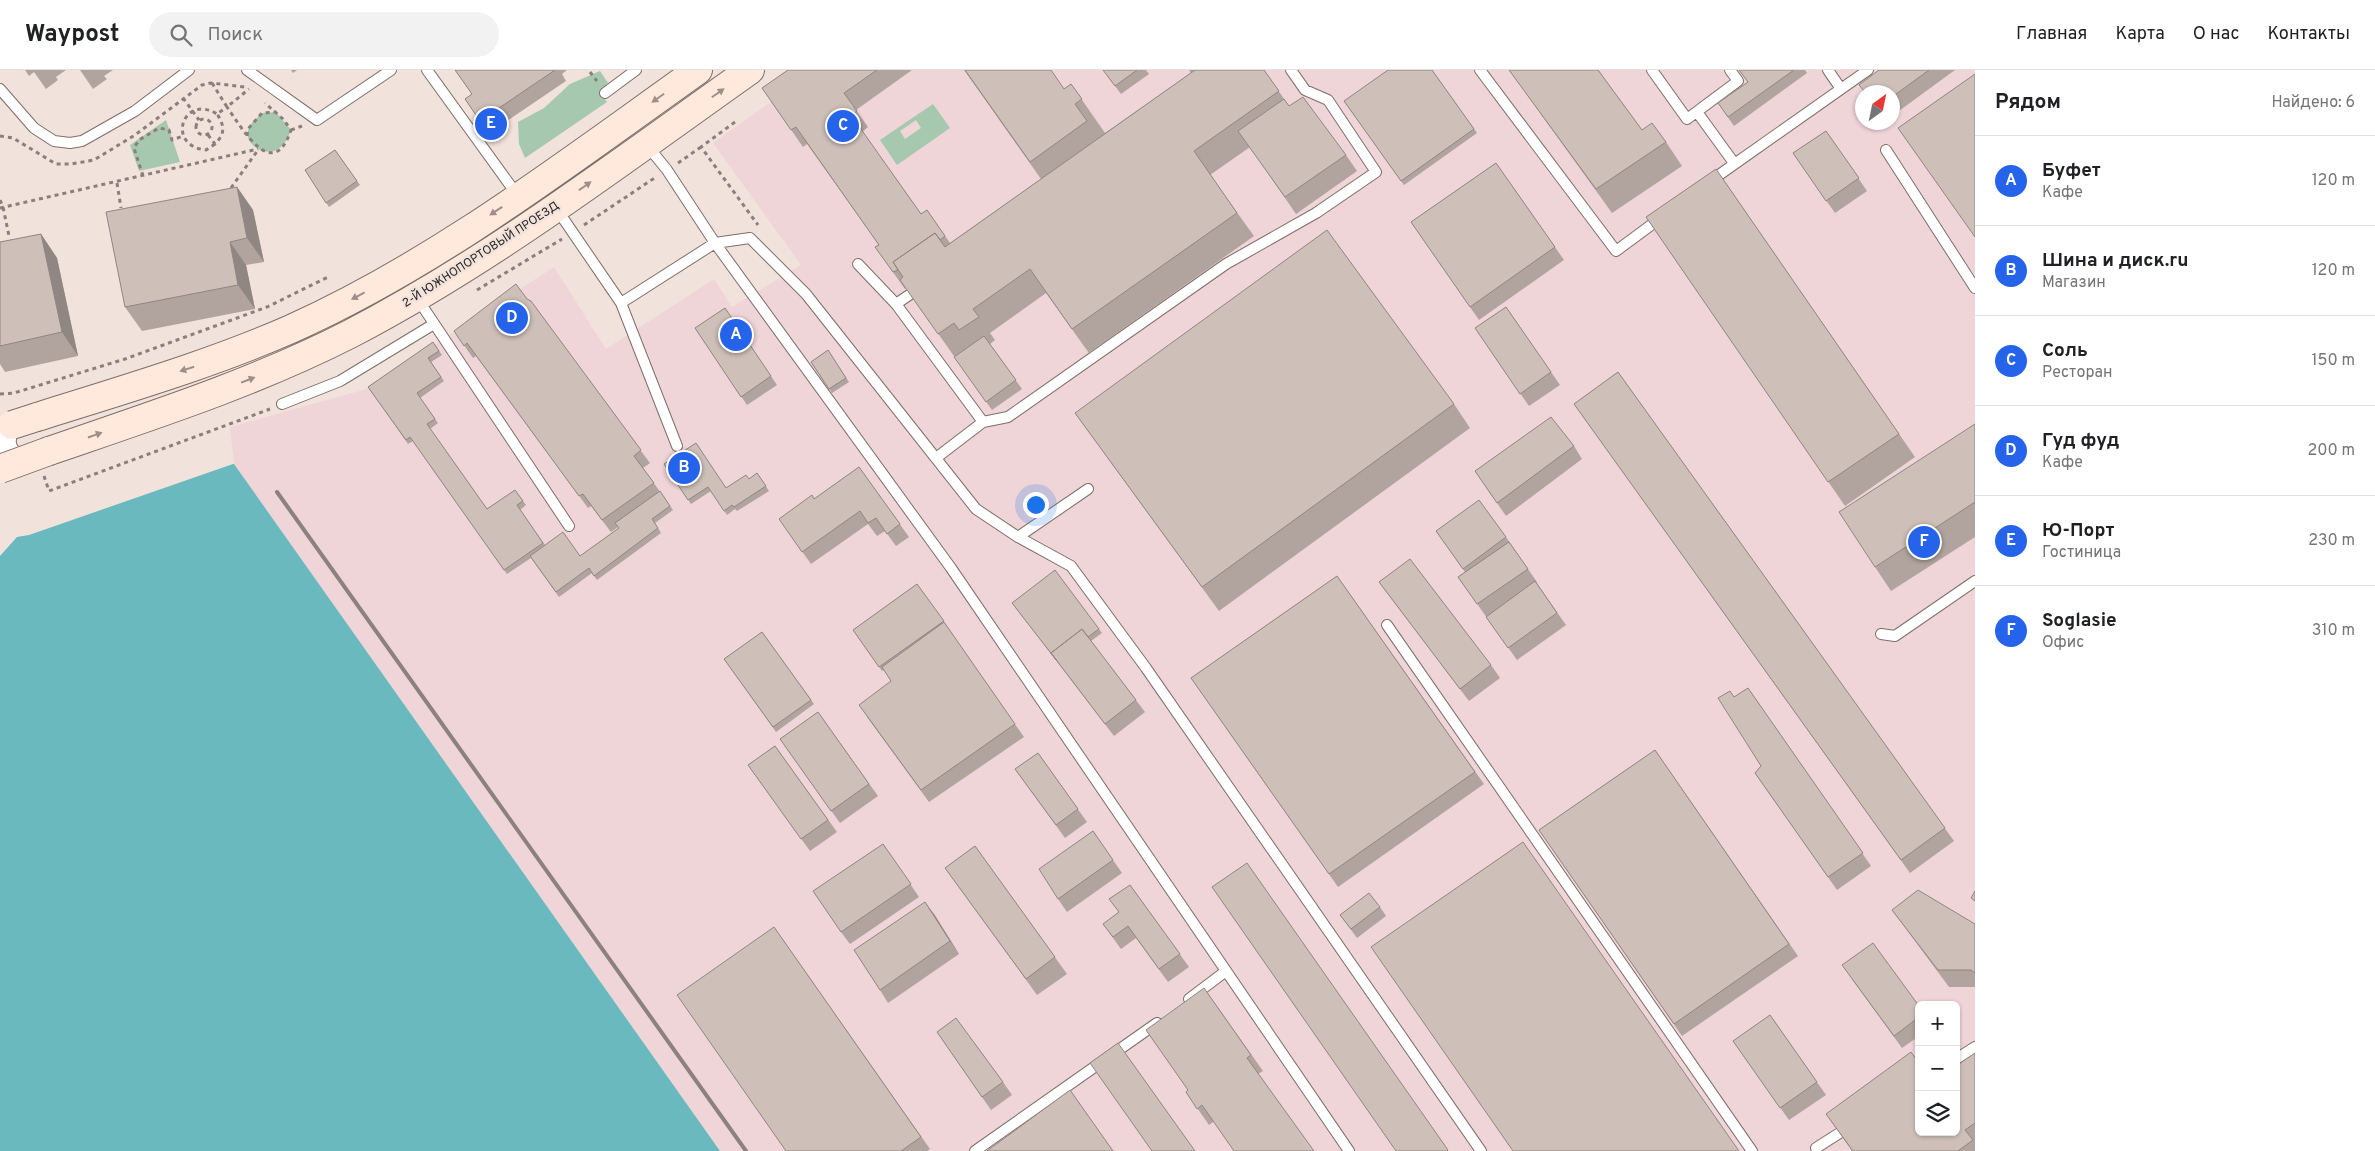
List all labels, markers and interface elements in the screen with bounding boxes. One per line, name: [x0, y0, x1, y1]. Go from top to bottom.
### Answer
search box: [149, 12, 499, 57]
text: Waypost: [25, 20, 119, 50]
icon: search: [167, 21, 195, 49]
text: Поиск: [207, 23, 263, 47]
text: Главная: [2016, 23, 2087, 46]
text: Карта: [2115, 23, 2165, 46]
text: О нас: [2193, 23, 2239, 46]
text: Контакты: [2267, 23, 2350, 46]
north arrow: [1855, 85, 1900, 130]
one-way arrow: [711, 87, 724, 98]
text: Рядом: [1995, 89, 2061, 116]
one-way arrow: [651, 93, 665, 103]
text: Найдено: 6: [2272, 93, 2355, 113]
pin: E: [475, 105, 507, 143]
pin: C: [827, 107, 859, 145]
text: Буфет: [2042, 159, 2101, 183]
text: A: [2005, 171, 2017, 191]
text: 120 m: [2312, 171, 2355, 191]
one-way arrow: [579, 181, 592, 191]
text: Кафе: [2042, 183, 2083, 203]
street label: 2-Й ЮЖНОПОРТОВЫЙ ПРОЕЗД: [400, 198, 562, 312]
one-way arrow: [490, 207, 503, 216]
text: Шина и диск.ru: [2042, 249, 2188, 273]
text: B: [2005, 261, 2017, 281]
text: 120 m: [2312, 261, 2355, 281]
text: Магазин: [2042, 273, 2106, 293]
one-way arrow: [350, 292, 365, 300]
pin: D: [496, 299, 528, 337]
pin: A: [720, 316, 752, 354]
text: Соль: [2042, 339, 2088, 363]
text: C: [2006, 351, 2016, 371]
text: 150 m: [2312, 351, 2355, 371]
text: Ресторан: [2042, 363, 2113, 383]
one-way arrow: [179, 365, 194, 373]
one-way arrow: [241, 376, 256, 384]
text: Гуд фуд: [2042, 429, 2119, 453]
one-way arrow: [88, 431, 103, 438]
text: D: [2005, 441, 2017, 461]
text: 200 m: [2307, 441, 2355, 461]
pin: B: [668, 449, 700, 487]
text: Кафе: [2042, 453, 2083, 473]
your location: [1023, 492, 1049, 518]
text: Ю-Порт: [2042, 519, 2114, 543]
pin: F: [1908, 523, 1940, 561]
text: E: [2006, 531, 2016, 551]
text: 230 m: [2308, 531, 2355, 551]
text: Гостиница: [2042, 543, 2121, 563]
text: Soglasie: [2042, 609, 2117, 633]
text: F: [2006, 621, 2016, 641]
text: 310 m: [2312, 621, 2355, 641]
text: Офис: [2042, 633, 2084, 653]
map controls: [1915, 1001, 1960, 1136]
button: +: [1915, 1001, 1960, 1046]
button: −: [1915, 1046, 1960, 1091]
button: layers: [1915, 1091, 1960, 1136]

